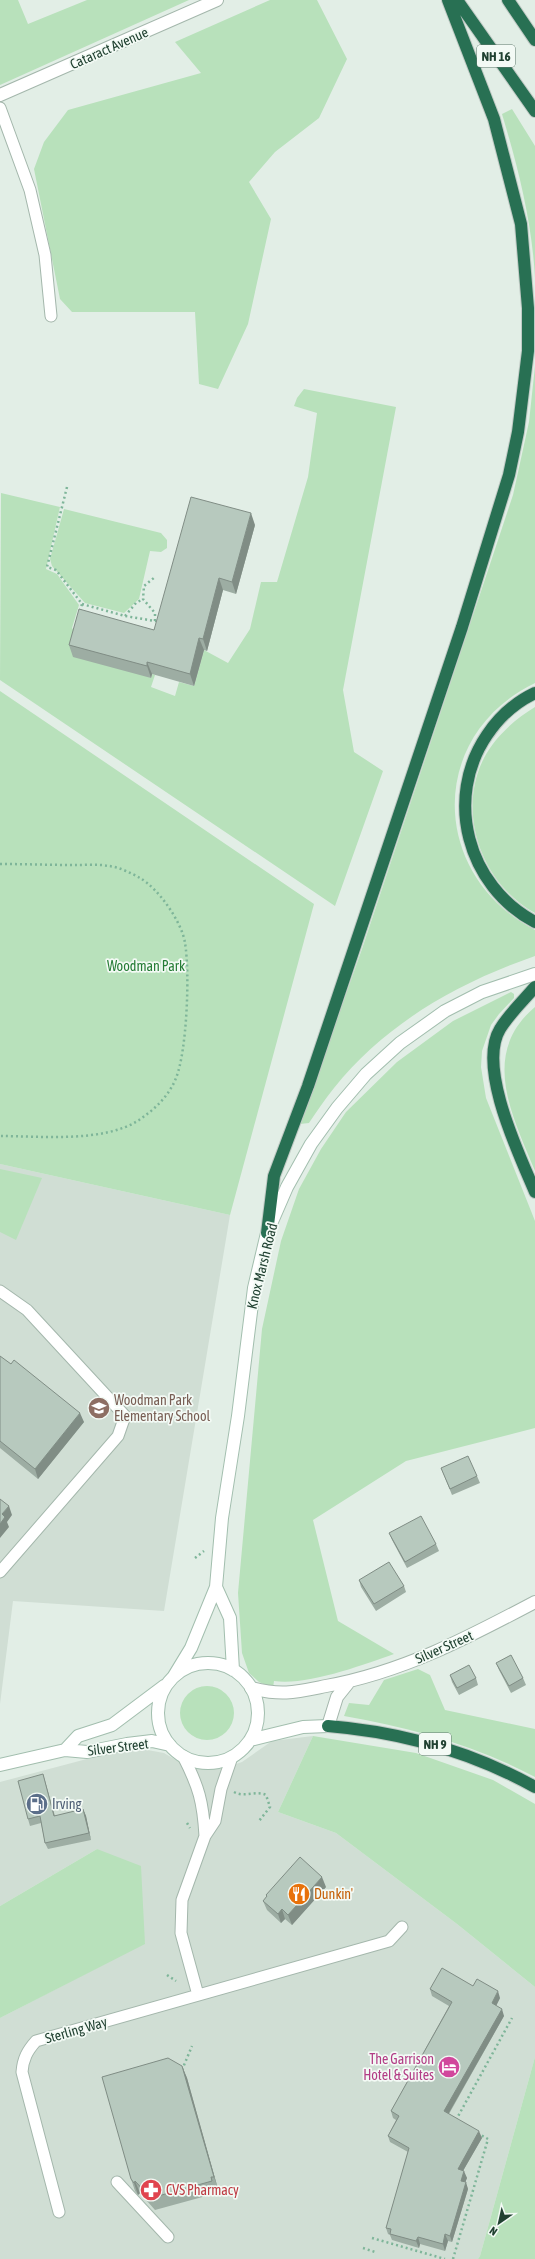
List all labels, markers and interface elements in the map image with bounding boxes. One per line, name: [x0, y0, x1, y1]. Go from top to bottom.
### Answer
street label: Cataract Avenue: [68, 24, 150, 72]
road number: NH 16: [477, 45, 515, 67]
park label: Woodman Park: [107, 958, 185, 974]
street label: Knox Marsh Road: [244, 1221, 280, 1311]
place label: Woodman Park Elementary School: [114, 1392, 210, 1424]
school or university icon: Woodman Park Elementary School: [86, 1395, 112, 1421]
street label: Silver Street: [413, 1627, 475, 1667]
road number: NH 9: [419, 1733, 451, 1755]
street label: Silver Street: [87, 1735, 149, 1759]
fuel station icon: Irving: [24, 1791, 50, 1817]
place label: Irving: [52, 1796, 82, 1812]
restaurant icon: Dunkin': [286, 1881, 312, 1907]
place label: Dunkin': [314, 1886, 353, 1902]
street label: Sterling Way: [43, 2013, 109, 2047]
place label: The Garrison Hotel & Suites: [363, 2051, 434, 2083]
hotel icon: The Garrison Hotel & Suites: [436, 2054, 462, 2080]
pharmacy icon: CVS Pharmacy: [138, 2177, 164, 2203]
place label: CVS Pharmacy: [166, 2182, 239, 2198]
north arrow: [479, 2203, 519, 2243]
text: N: [487, 2224, 499, 2238]

